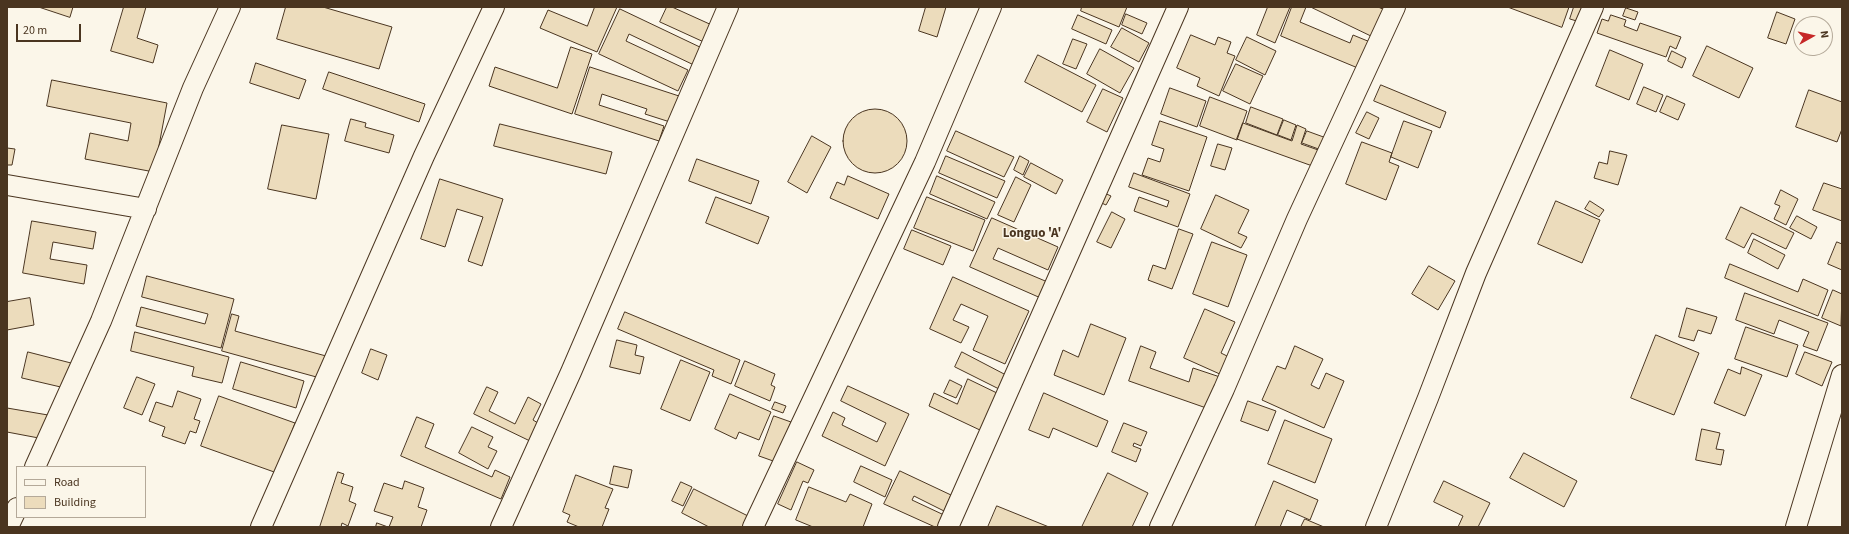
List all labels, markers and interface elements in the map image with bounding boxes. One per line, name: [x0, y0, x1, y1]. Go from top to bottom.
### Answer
scale bar: [18, 16, 83, 42]
north arrow: [1793, 16, 1833, 56]
text: 20 m: [23, 22, 47, 39]
text: N: [1816, 30, 1832, 39]
district label: Longuo 'A': [1003, 226, 1061, 242]
legend: [16, 466, 146, 518]
text: Road: [54, 474, 80, 491]
text: Building: [54, 494, 96, 511]

